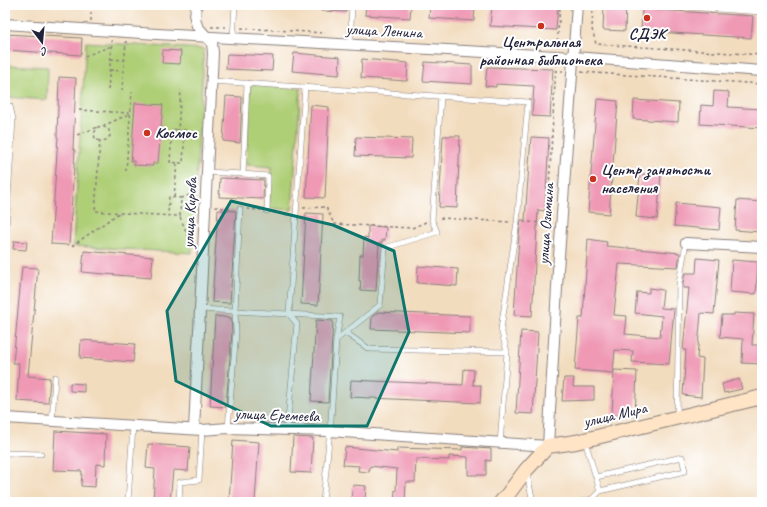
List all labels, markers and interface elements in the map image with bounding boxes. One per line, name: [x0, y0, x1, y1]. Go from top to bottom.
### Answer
marker: СДЭК: [642, 13, 652, 23]
street label: улица Ленина: [344, 19, 424, 43]
marker: Центральная районная библиотека: [536, 21, 546, 31]
north arrow: [22, 22, 62, 62]
place label: СДЭК: [629, 24, 669, 44]
place label: Центральная районная библиотека: [480, 32, 603, 70]
text: С: [39, 44, 49, 60]
place label: Космос: [155, 123, 197, 143]
marker: Космос: [142, 128, 152, 138]
place label: Центр занятости населения: [601, 160, 711, 198]
marker: Центр занятости населения: [588, 174, 598, 184]
street label: улица Кирова: [178, 176, 202, 250]
street label: улица Озимина: [533, 181, 559, 266]
street label: улица Мира: [580, 398, 650, 432]
street label: улица Еремеева: [233, 403, 321, 427]

